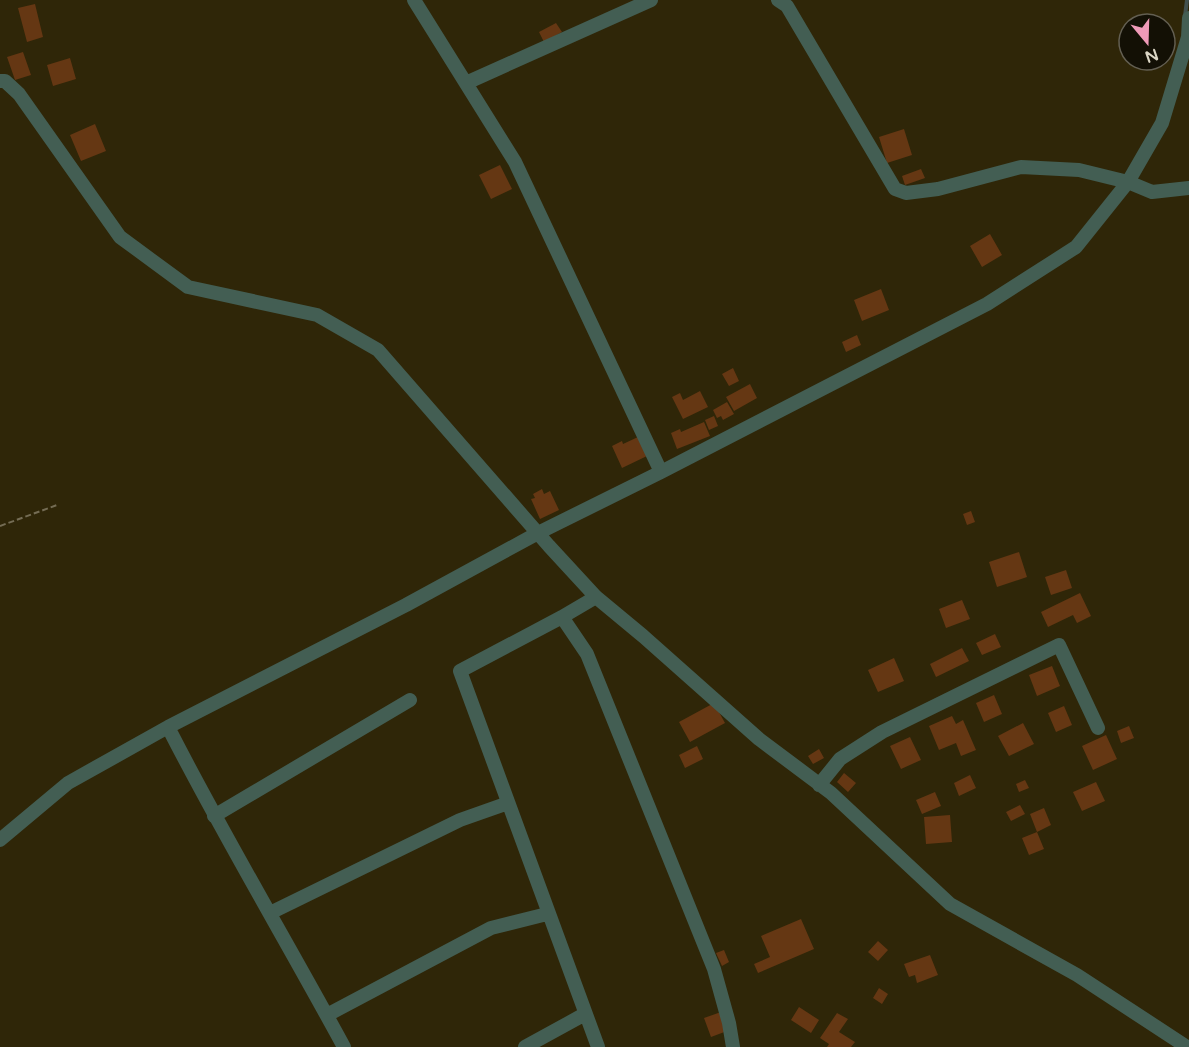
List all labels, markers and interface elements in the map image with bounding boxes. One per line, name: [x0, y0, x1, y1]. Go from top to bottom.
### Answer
north arrow: [1117, 12, 1177, 72]
text: N: [1142, 44, 1161, 67]

